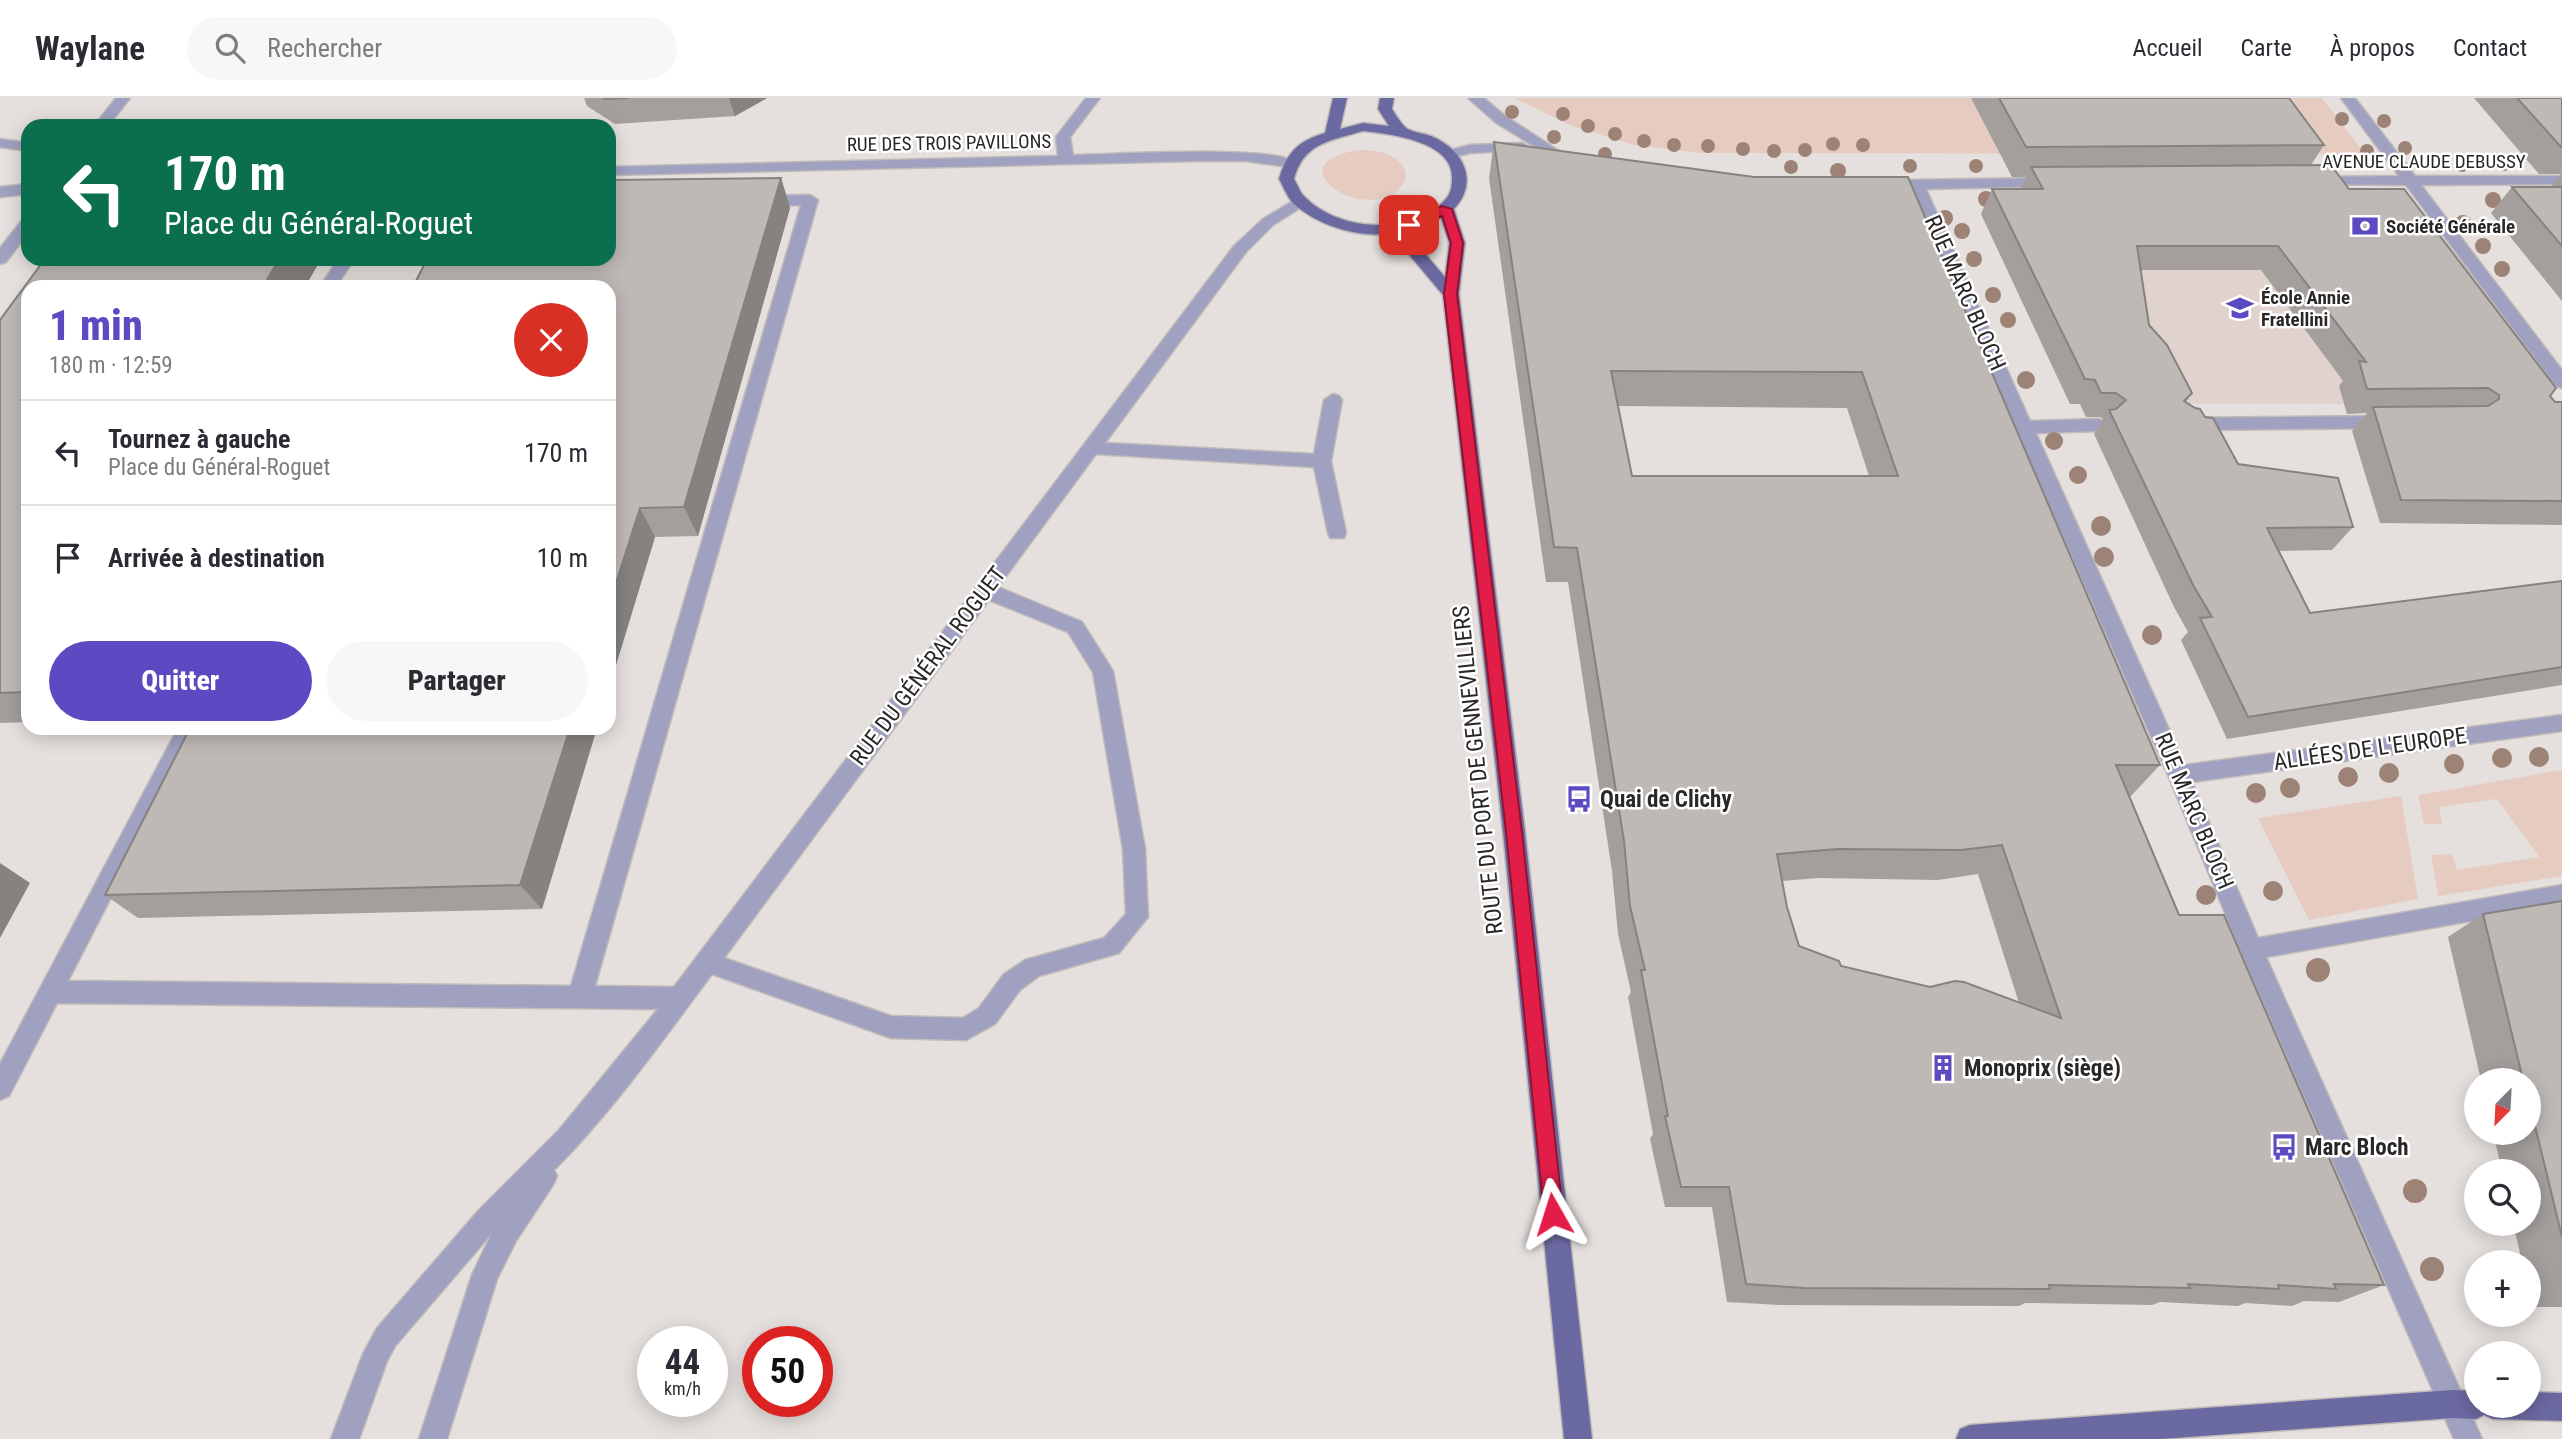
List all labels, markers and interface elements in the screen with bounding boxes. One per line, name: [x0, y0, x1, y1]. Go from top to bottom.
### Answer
search box: [187, 17, 677, 80]
text: Waylane: [35, 29, 145, 68]
icon: search: [211, 29, 249, 67]
text: Rechercher: [267, 33, 382, 63]
text: Accueil: [2133, 34, 2202, 62]
text: Carte: [2240, 34, 2292, 62]
text: À propos: [2330, 34, 2415, 62]
text: Contact: [2453, 34, 2527, 62]
street label: RUE DES TROIS PAVILLONS: [847, 130, 1052, 156]
text: 170 m: [164, 145, 286, 202]
icon: left: [49, 147, 140, 238]
street label: AVENUE CLAUDE DEBUSSY: [2322, 150, 2526, 173]
pin: [1379, 195, 1439, 255]
text: Place du Général-Roguet: [164, 204, 473, 242]
icon: arrive: [1390, 206, 1428, 244]
street label: RUE MARC BLOCH: [1919, 211, 2011, 375]
bank icon: Société Générale: [2350, 211, 2380, 241]
place label: Société Générale: [2386, 215, 2515, 238]
place label: École Annie Fratellini: [2261, 286, 2350, 331]
school or university icon: École Annie Fratellini: [2225, 293, 2255, 323]
text: 1 min: [49, 301, 143, 350]
button: close: [514, 303, 588, 377]
text: 180 m · 12:59: [49, 352, 173, 379]
text: Tournez à gauche: [108, 424, 290, 454]
icon: left: [49, 434, 87, 472]
text: 170 m: [524, 438, 588, 468]
text: Place du Général-Roguet: [108, 454, 330, 481]
icon: arrive: [49, 539, 87, 577]
text: Arrivée à destination: [108, 543, 325, 573]
text: 10 m: [537, 543, 588, 573]
street label: RUE DU GÉNÉRAL ROGUET: [844, 561, 1012, 771]
street label: ROUTE DU PORT DE GENNEVILLIERS: [1447, 604, 1509, 936]
button: Quitter: [49, 641, 312, 721]
button: Partager: [326, 641, 588, 721]
street label: ALLÉES DE L'EUROPE: [2272, 721, 2468, 776]
street label: RUE MARC BLOCH: [2149, 729, 2239, 893]
bus stop icon: Quai de Clichy: [1564, 784, 1594, 814]
place label: Quai de Clichy: [1600, 786, 1732, 813]
building icon: Monoprix (siège): [1928, 1053, 1958, 1083]
place label: Monoprix (siège): [1964, 1055, 2121, 1082]
north arrow: [2464, 1068, 2541, 1144]
map controls: [2464, 1068, 2541, 1418]
bus stop icon: Marc Bloch: [2269, 1132, 2299, 1162]
place label: Marc Bloch: [2305, 1134, 2409, 1161]
button: search: [2464, 1159, 2541, 1236]
position arrow: [1516, 1177, 1590, 1251]
button: +: [2464, 1250, 2541, 1327]
speed limit sign: 50: [742, 1326, 833, 1417]
button: −: [2464, 1341, 2541, 1418]
text: 44: [665, 1342, 700, 1383]
text: km/h: [664, 1378, 701, 1399]

